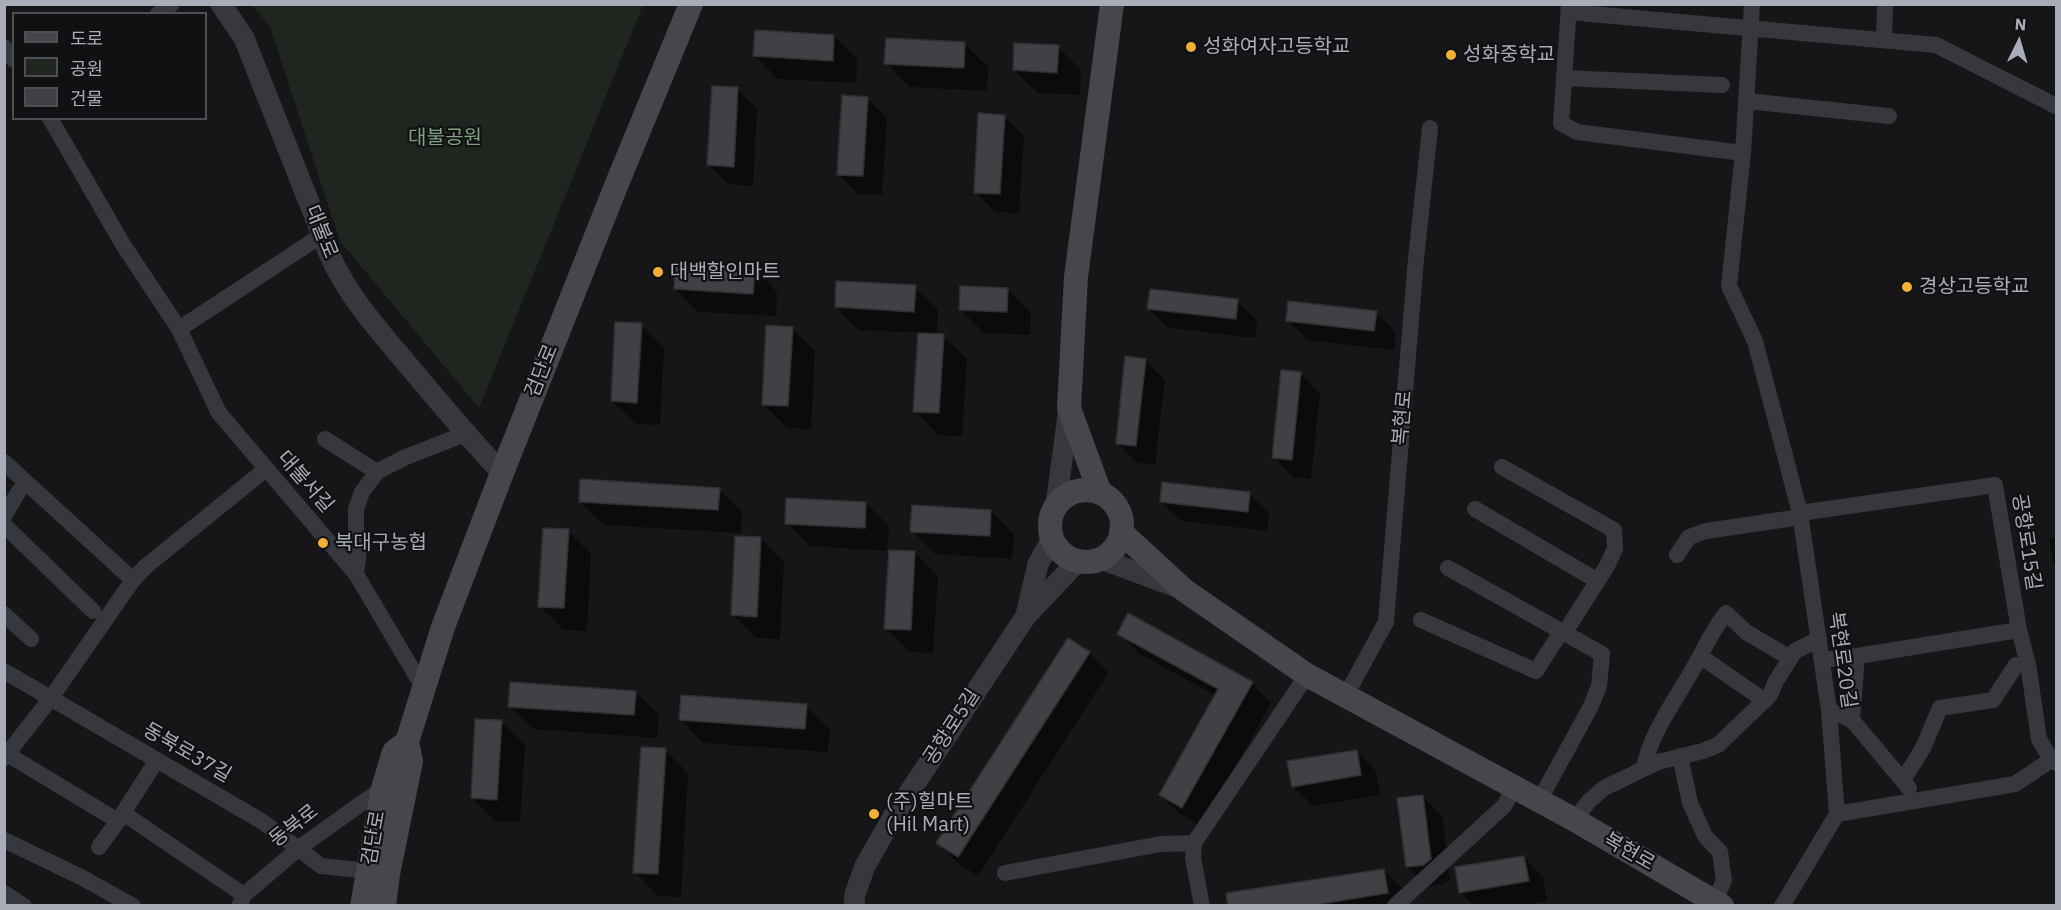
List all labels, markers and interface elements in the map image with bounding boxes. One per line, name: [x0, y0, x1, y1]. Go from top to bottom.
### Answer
legend: [12, 12, 207, 120]
north arrow: [1989, 12, 2049, 72]
text: N: [2014, 14, 2027, 35]
text: 도로: [70, 27, 103, 50]
place label: 성화여자고등학교: [1203, 35, 1350, 59]
marker: 성화여자고등학교: [1184, 40, 1198, 54]
place label: 성화중학교: [1463, 43, 1555, 67]
marker: 성화중학교: [1444, 48, 1458, 62]
text: 공원: [70, 57, 103, 80]
text: 건물: [70, 87, 103, 110]
park label: 대불공원: [408, 126, 482, 150]
street label: 대불로: [300, 202, 342, 262]
place label: 대백할인마트: [670, 260, 780, 284]
marker: 대백할인마트: [651, 265, 665, 279]
place label: 경상고등학교: [1919, 275, 2029, 299]
marker: 경상고등학교: [1900, 280, 1914, 294]
street label: 검단로: [521, 341, 563, 401]
street label: 복현로: [1389, 389, 1417, 447]
street label: 대불서길: [272, 446, 338, 518]
street label: 공항로15길: [2007, 492, 2045, 592]
place label: 북대구농협: [335, 531, 427, 555]
marker: 북대구농협: [316, 536, 330, 550]
street label: 복현로20길: [1823, 610, 1861, 710]
street label: 공항로5길: [919, 685, 985, 769]
street label: 동북로37길: [139, 718, 235, 788]
place label: (주)힐마트 (Hil Mart): [886, 790, 973, 837]
street label: 동북로: [265, 800, 323, 852]
marker: (주)힐마트 (Hil Mart): [867, 807, 881, 821]
street label: 검단로: [357, 809, 391, 867]
street label: 복현로: [1599, 828, 1659, 876]

